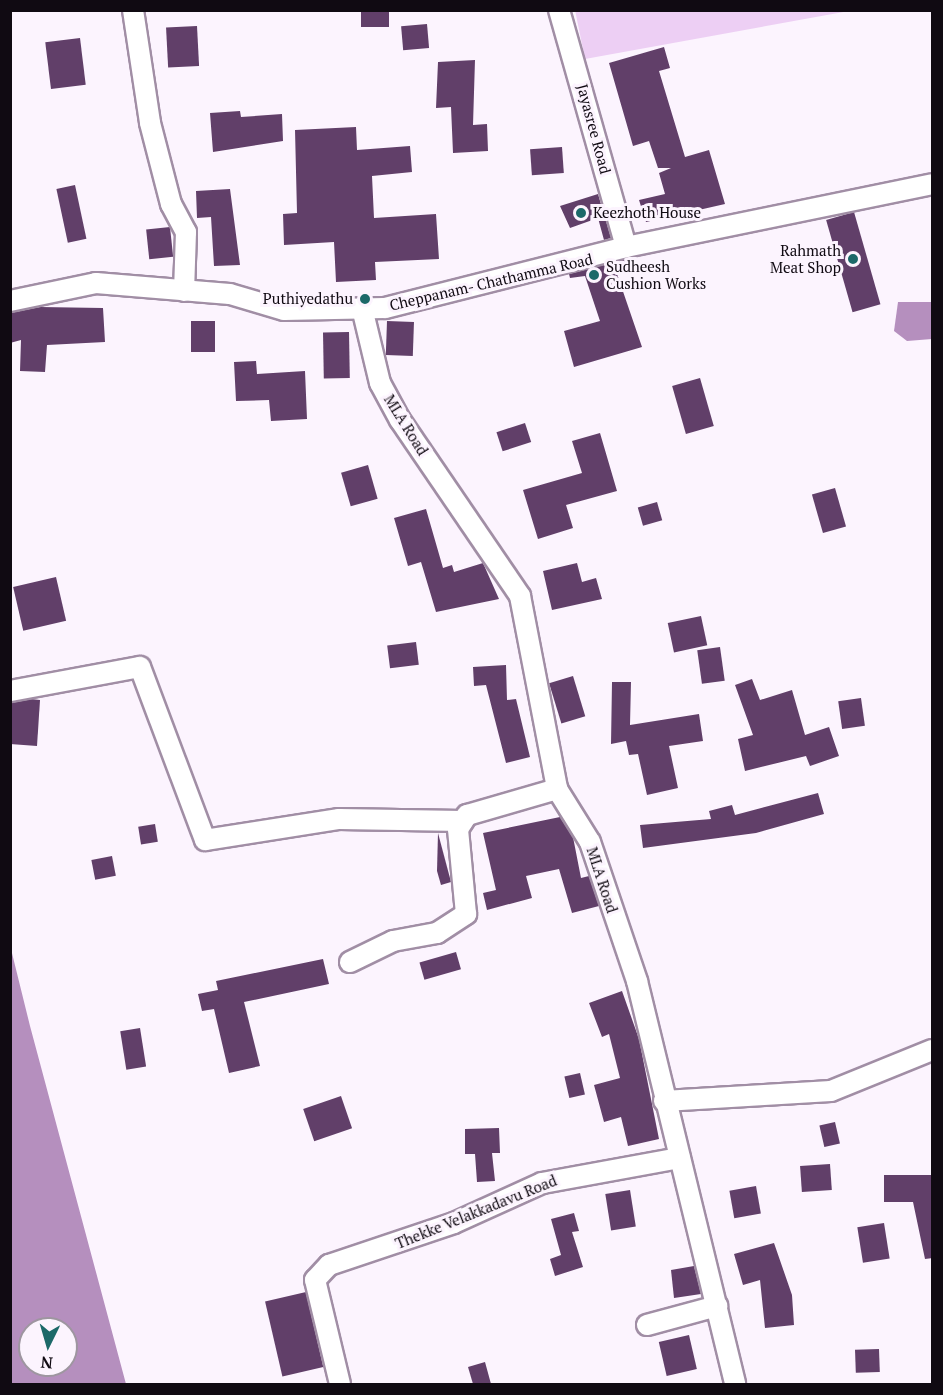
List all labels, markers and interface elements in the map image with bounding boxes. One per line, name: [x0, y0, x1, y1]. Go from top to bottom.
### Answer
street label: Jayasree Road: [573, 82, 615, 176]
place label: Keezhoth House: [593, 204, 701, 222]
marker: Keezhoth House: [574, 206, 588, 220]
place label: Rahmath Meat Shop: [770, 241, 841, 276]
street label: Cheppanam- Chathamma Road: [387, 250, 595, 314]
marker: Rahmath Meat Shop: [846, 252, 860, 266]
place label: Sudheesh Cushion Works: [606, 257, 706, 292]
marker: Sudheesh Cushion Works: [587, 268, 601, 282]
place label: Puthiyedathu: [263, 290, 353, 308]
marker: Puthiyedathu: [358, 292, 372, 306]
street label: MLA Road: [380, 391, 432, 459]
street label: MLA Road: [583, 845, 621, 915]
street label: Thekke Velakkadavu Road: [392, 1171, 560, 1253]
north arrow: [18, 1317, 78, 1377]
text: N: [40, 1351, 54, 1374]

